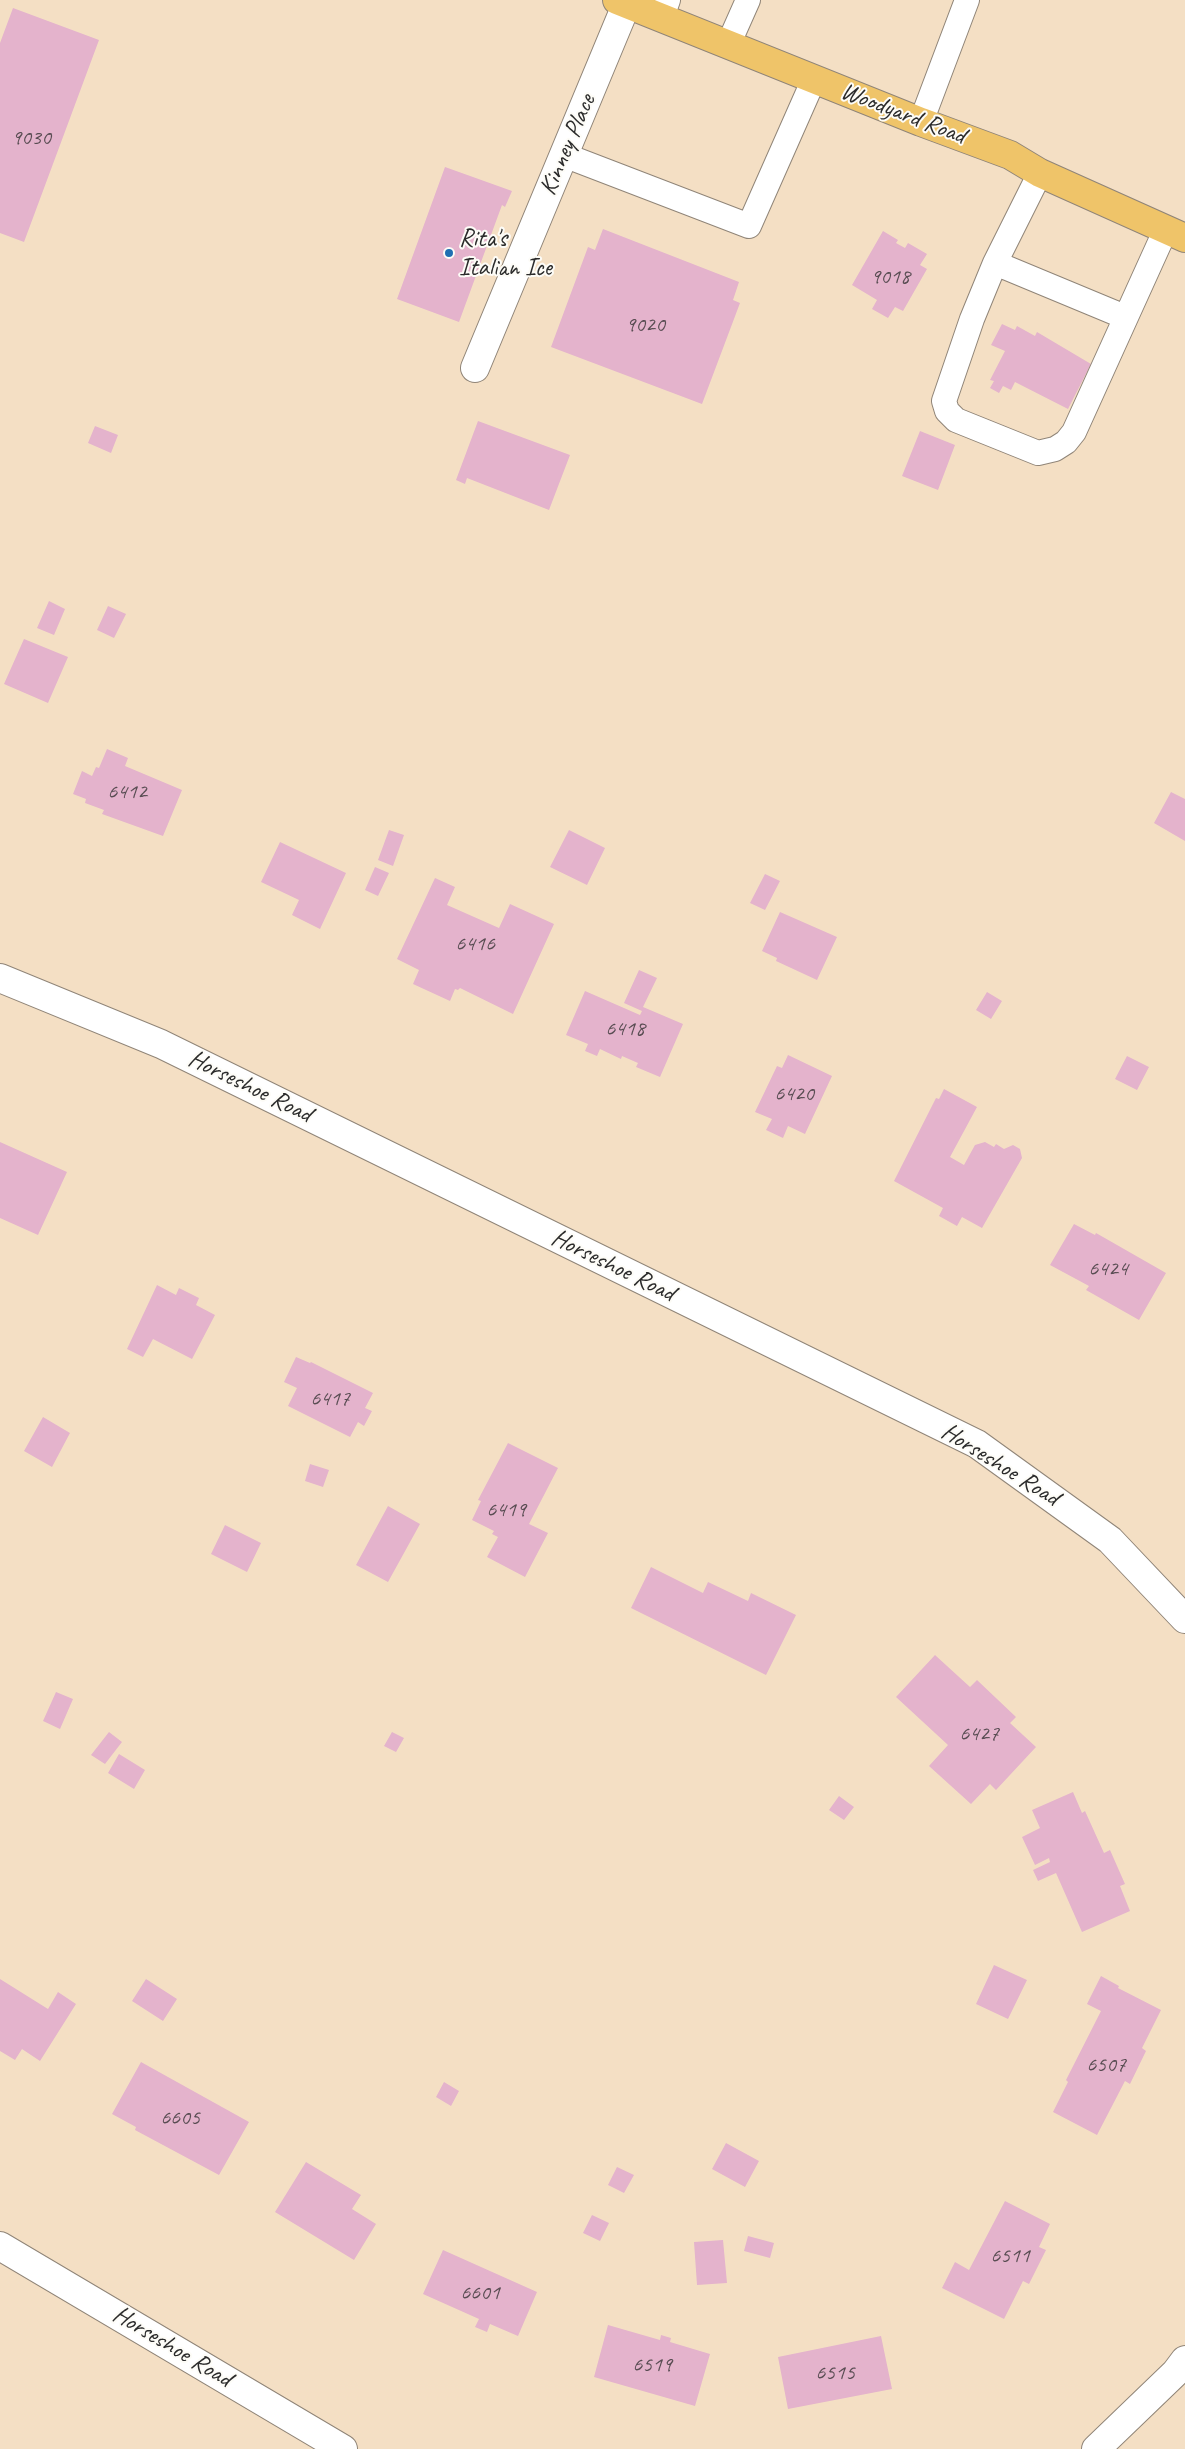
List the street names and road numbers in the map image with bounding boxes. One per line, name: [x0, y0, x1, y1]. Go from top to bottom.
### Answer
street label: Woodyard Road: [836, 77, 970, 151]
street label: Kinney Place: [533, 90, 603, 200]
street label: Horseshoe Road: [183, 1044, 317, 1130]
street label: Horseshoe Road: [546, 1223, 680, 1309]
street label: Horseshoe Road: [935, 1417, 1065, 1513]
street label: Horseshoe Road: [107, 2300, 237, 2394]

